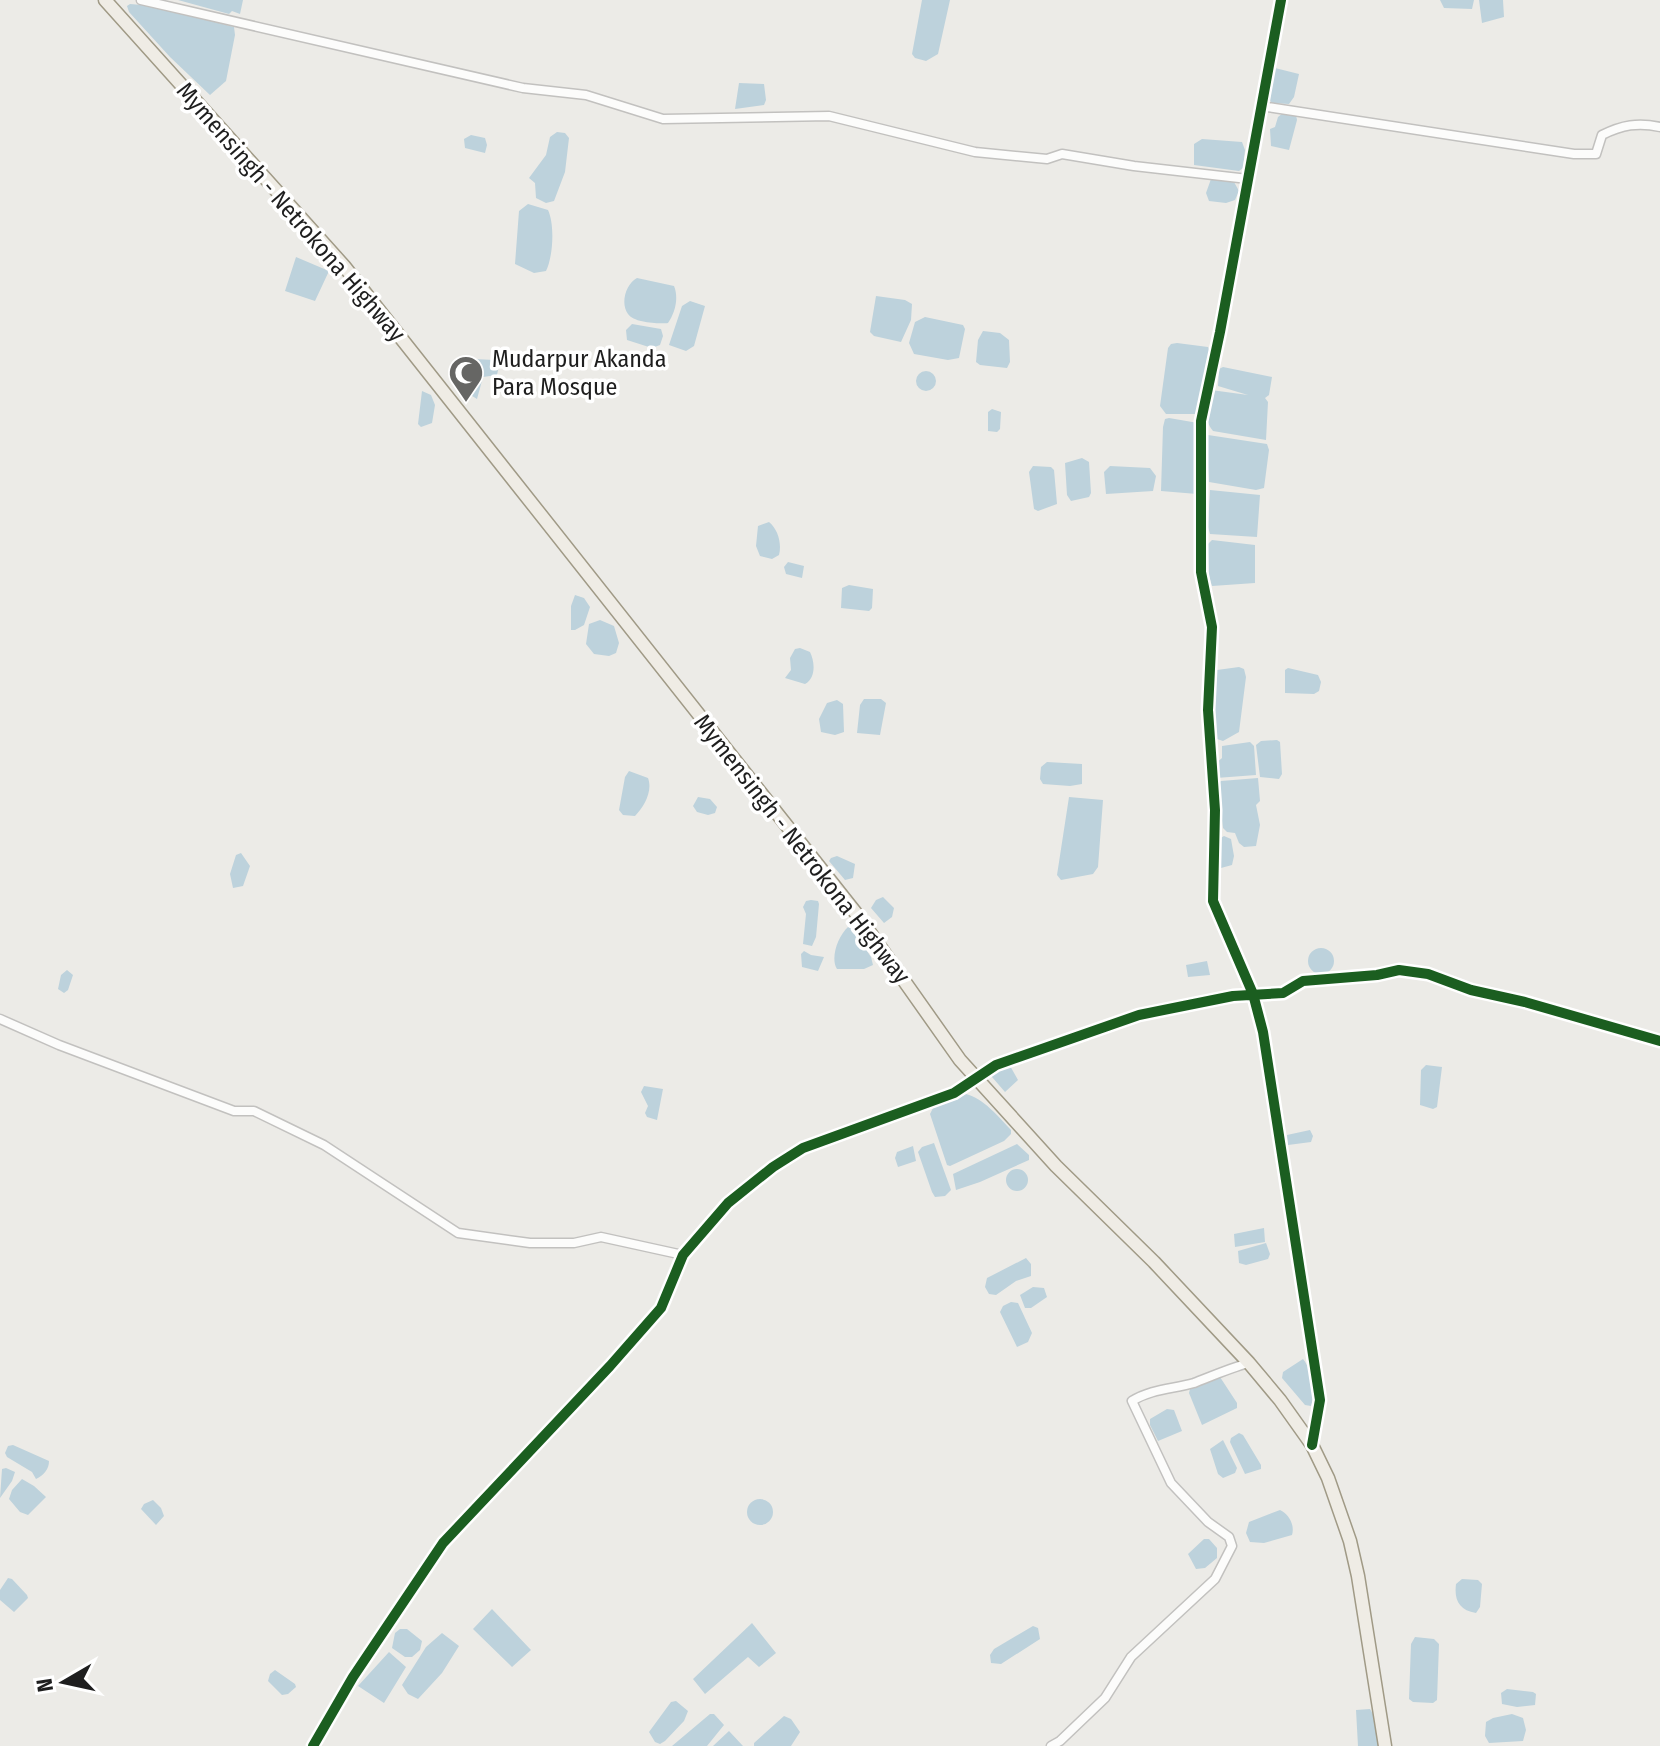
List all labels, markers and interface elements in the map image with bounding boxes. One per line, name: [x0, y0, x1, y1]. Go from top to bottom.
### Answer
street label: Mymensingh - Netrokona Highway: [171, 77, 411, 347]
place label: Mudarpur Akanda Para Mosque: [492, 345, 666, 401]
mosque icon: Mudarpur Akanda Para Mosque: [447, 354, 485, 404]
street label: Mymensingh - Netrokona Highway: [688, 709, 916, 989]
north arrow: [24, 1642, 104, 1722]
text: N: [30, 1676, 59, 1694]

